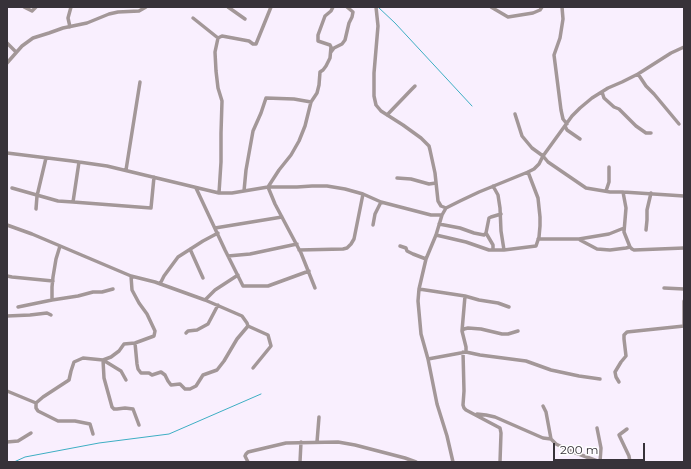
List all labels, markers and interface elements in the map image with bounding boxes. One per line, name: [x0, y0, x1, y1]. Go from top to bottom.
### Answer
scale bar: [555, 435, 647, 461]
text: 200 m: [560, 442, 599, 457]

